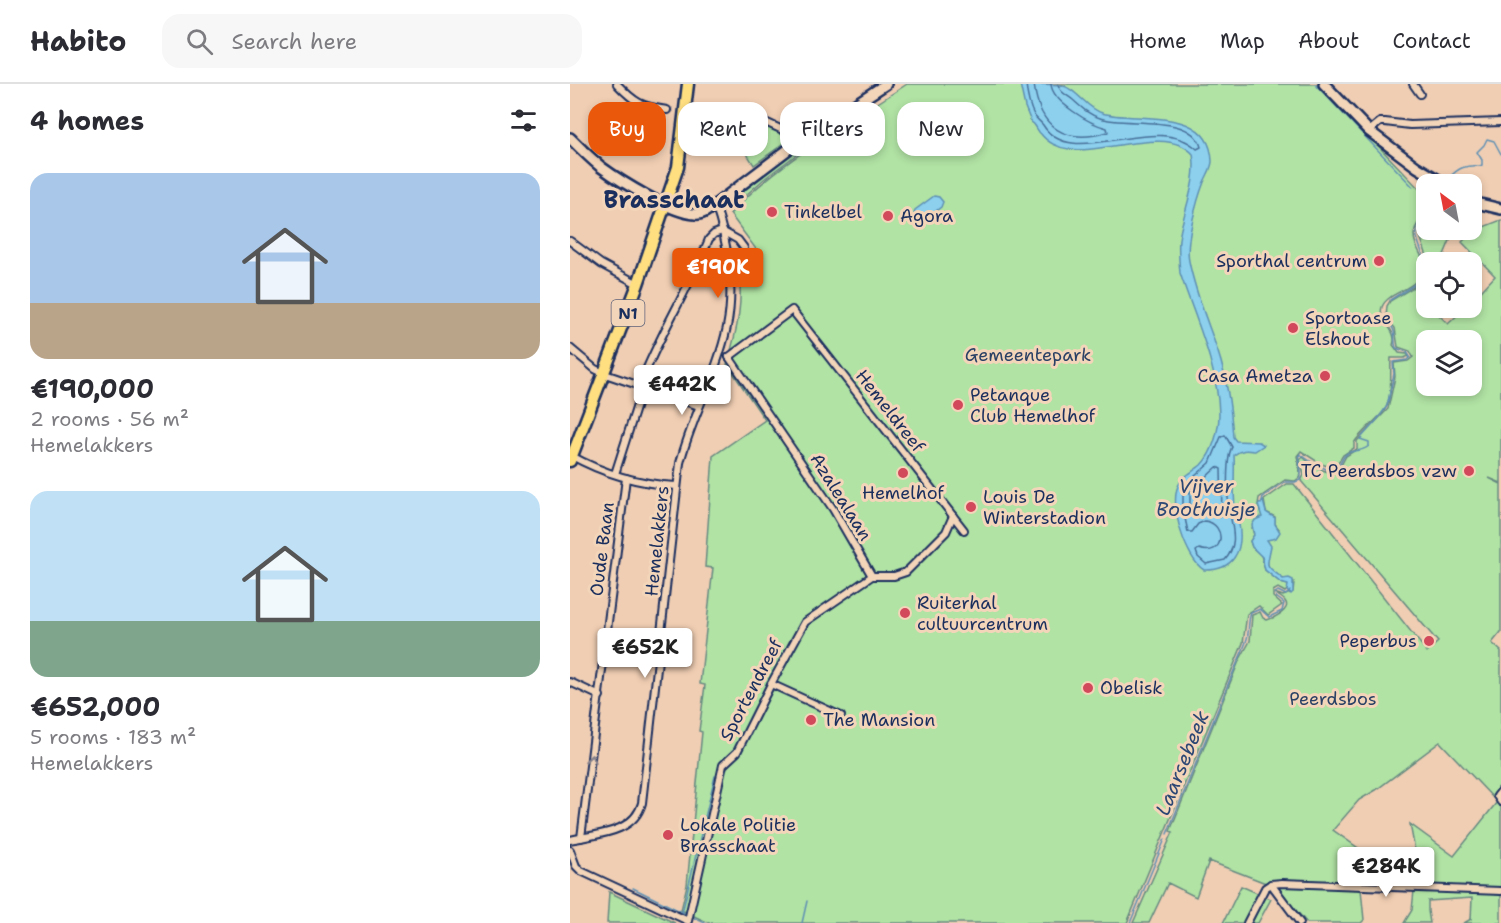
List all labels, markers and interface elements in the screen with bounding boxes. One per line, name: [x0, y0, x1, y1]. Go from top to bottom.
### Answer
search box: [162, 14, 582, 68]
text: Habito: [30, 22, 126, 60]
icon: search: [183, 25, 216, 58]
text: Search here: [231, 27, 357, 56]
text: Home: [1129, 27, 1187, 55]
text: Map: [1220, 27, 1265, 55]
text: About: [1298, 27, 1359, 55]
text: Contact: [1392, 27, 1471, 55]
chip: Buy: [588, 102, 666, 156]
chip: Rent: [678, 102, 768, 156]
chip: Filters: [780, 102, 885, 156]
chip: New: [897, 102, 984, 156]
text: 4 homes: [30, 103, 144, 138]
icon: filters: [507, 104, 540, 137]
north arrow: [1416, 174, 1482, 240]
map controls: [1416, 174, 1482, 396]
district label: Brasschaat: [604, 184, 745, 216]
place label: Tinkelbel: [784, 200, 863, 224]
place label: Agora: [900, 204, 953, 228]
marker: Tinkelbel: [765, 205, 779, 219]
marker: Agora: [881, 209, 895, 223]
icon: home: [231, 212, 339, 320]
pin: €190K: [676, 248, 760, 299]
place label: Sporthal centrum: [1216, 249, 1367, 273]
button: locate: [1416, 252, 1482, 318]
text: €190K: [686, 254, 750, 280]
marker: Sporthal centrum: [1372, 254, 1386, 268]
road number: N1: [612, 300, 644, 326]
place label: Sportoase Elshout: [1305, 306, 1392, 351]
marker: Sportoase Elshout: [1286, 321, 1300, 335]
button: layers: [1416, 330, 1482, 396]
park label: Gemeentepark: [965, 343, 1091, 367]
place label: Casa Ametza: [1197, 364, 1313, 388]
pin: €442K: [640, 365, 724, 416]
street label: Hemeldreef: [850, 365, 930, 458]
marker: Casa Ametza: [1318, 369, 1332, 383]
text: €190,000: [30, 371, 154, 406]
text: €442K: [648, 371, 716, 397]
place label: Petanque Club Hemelhof: [970, 383, 1096, 428]
marker: Petanque Club Hemelhof: [951, 398, 965, 412]
text: 2 rooms · 56 m²: [30, 406, 189, 432]
text: Hemelakkers: [30, 432, 153, 458]
street label: Azalealaan: [805, 449, 877, 545]
place label: TC Peerdsbos vzw: [1301, 459, 1457, 483]
marker: TC Peerdsbos vzw: [1462, 464, 1476, 478]
marker: Hemelhof: [896, 466, 910, 480]
water label: Vijver Boothuisje: [1156, 473, 1256, 522]
place label: Hemelhof: [862, 481, 945, 505]
street label: Hemelakkers: [639, 484, 675, 598]
place label: Louis De Winterstadion: [983, 485, 1106, 530]
marker: Louis De Winterstadion: [964, 500, 978, 514]
street label: Oude Baan: [584, 501, 620, 597]
icon: home: [231, 530, 339, 638]
place label: Ruiterhal cultuurcentrum: [917, 591, 1048, 636]
marker: Ruiterhal cultuurcentrum: [898, 606, 912, 620]
pin: €652K: [603, 628, 687, 679]
place label: Peperbus: [1340, 629, 1417, 653]
text: €652K: [611, 634, 679, 660]
street label: Sportendreef: [714, 634, 788, 745]
marker: Peperbus: [1422, 634, 1436, 648]
place label: Obelisk: [1100, 676, 1163, 700]
marker: Obelisk: [1081, 681, 1095, 695]
park label: Peerdsbos: [1289, 687, 1377, 711]
text: €652,000: [30, 689, 161, 724]
water label: Laarsebeek: [1149, 706, 1215, 819]
place label: The Mansion: [823, 708, 935, 732]
marker: The Mansion: [804, 713, 818, 727]
text: 5 rooms · 183 m²: [30, 724, 196, 750]
text: Hemelakkers: [30, 750, 153, 776]
one-way arrow: [585, 754, 597, 763]
place label: Lokale Politie Brasschaat: [680, 813, 796, 858]
marker: Lokale Politie Brasschaat: [661, 828, 675, 842]
pin: €284K: [1344, 847, 1428, 898]
text: €284K: [1351, 853, 1421, 879]

